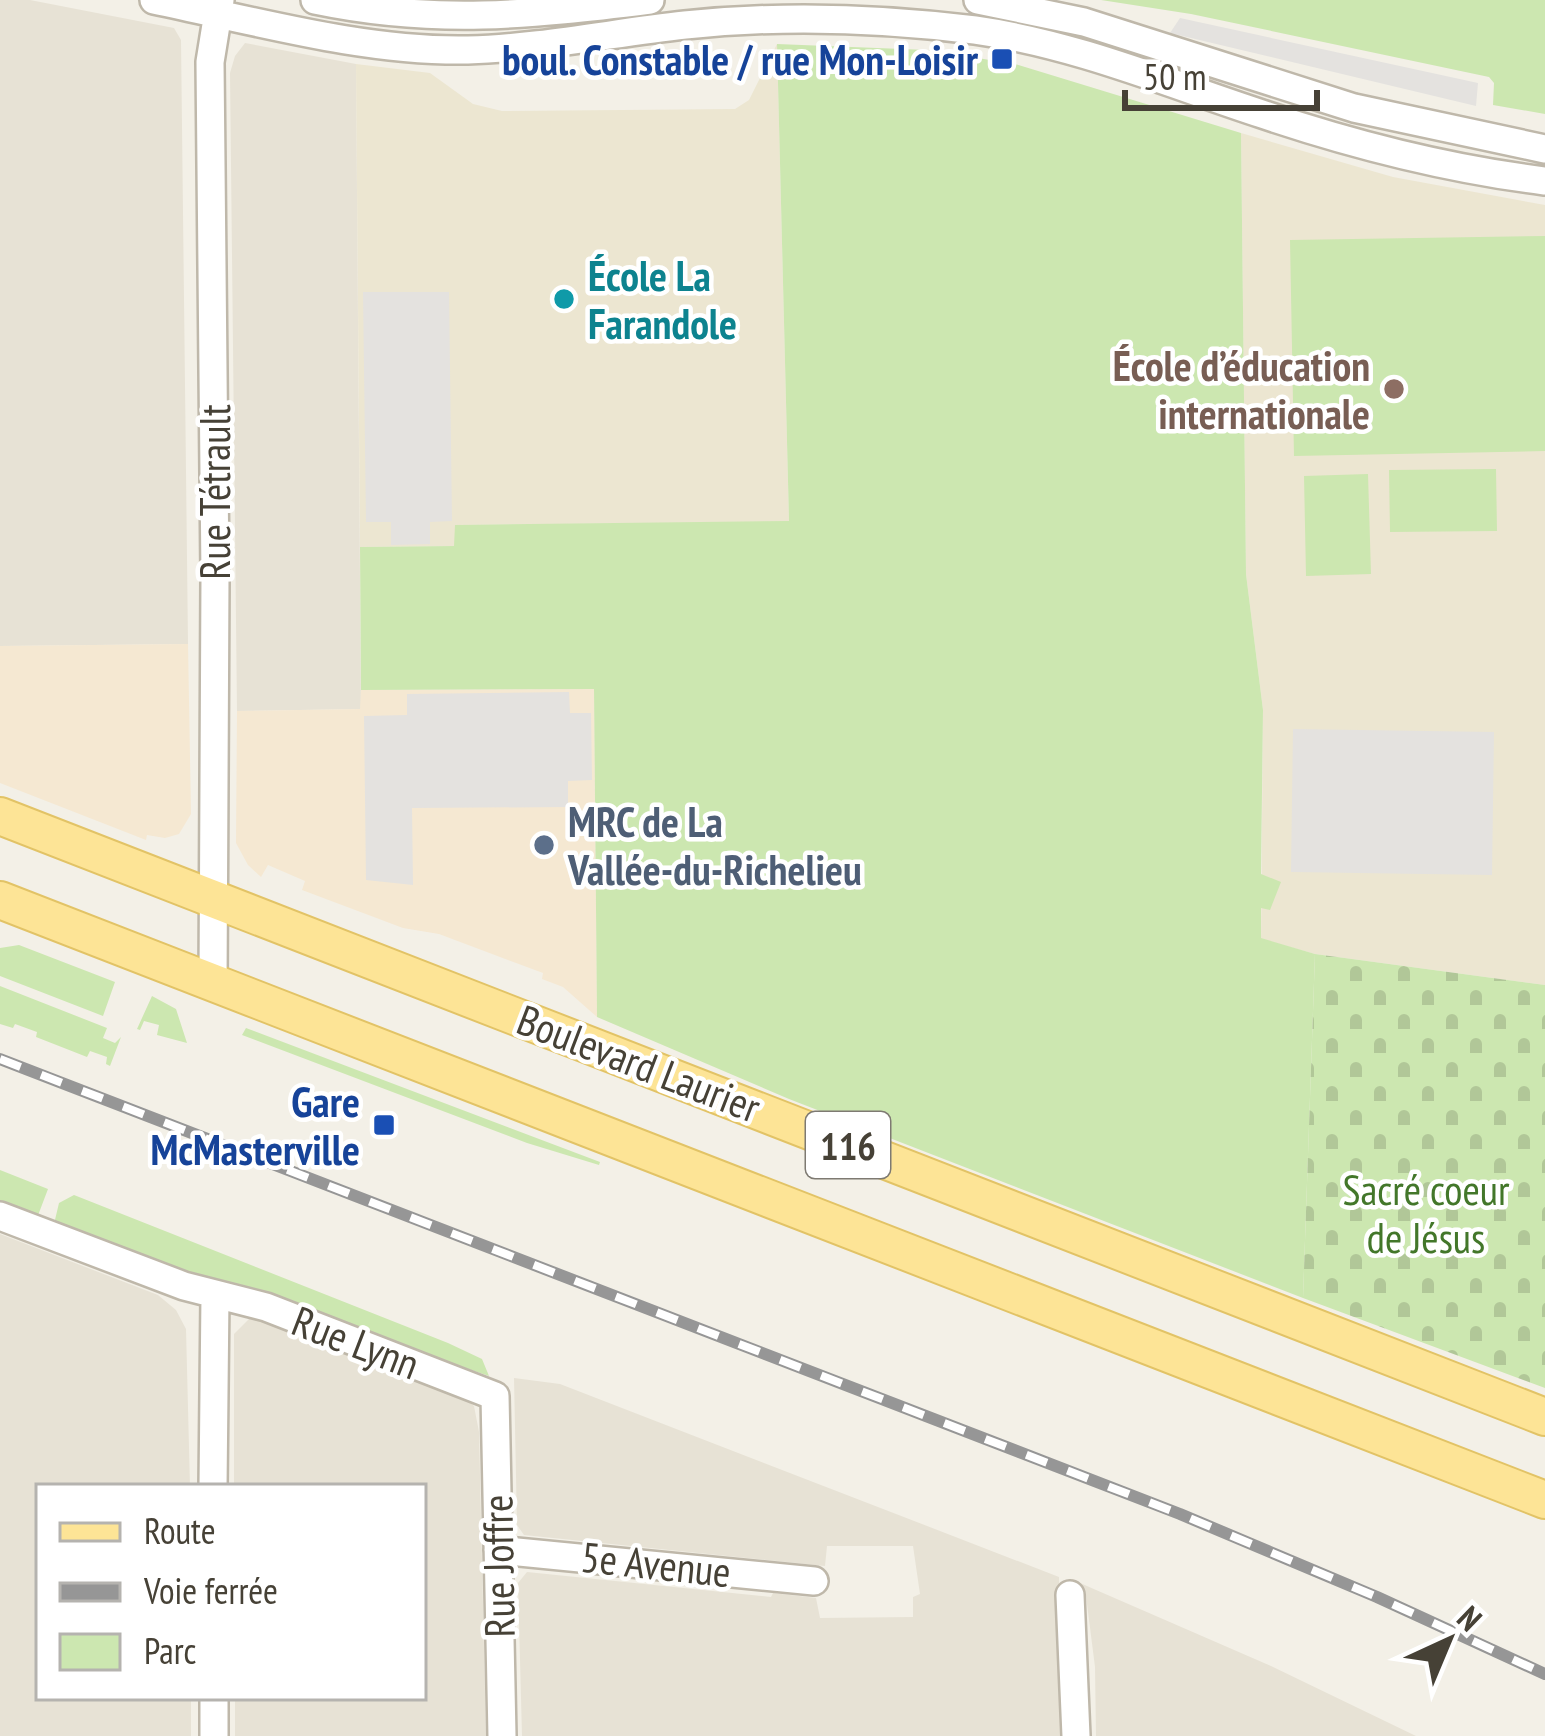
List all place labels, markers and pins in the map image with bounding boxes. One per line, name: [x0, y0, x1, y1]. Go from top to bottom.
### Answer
place label: boul. Constable / rue Mon-Loisir: [502, 32, 979, 87]
marker: boul. Constable / rue Mon-Loisir: [989, 46, 1015, 72]
place label: École La Farandole: [588, 248, 737, 351]
marker: École La Farandole: [551, 286, 577, 312]
place label: École d’éducation internationale: [1113, 338, 1370, 441]
marker: École d’éducation internationale: [1381, 376, 1407, 402]
place label: MRC de La Vallée-du-Richelieu: [567, 794, 862, 897]
marker: MRC de La Vallée-du-Richelieu: [531, 832, 557, 858]
place label: Gare McMasterville: [150, 1074, 360, 1177]
marker: Gare McMasterville: [371, 1112, 397, 1138]

